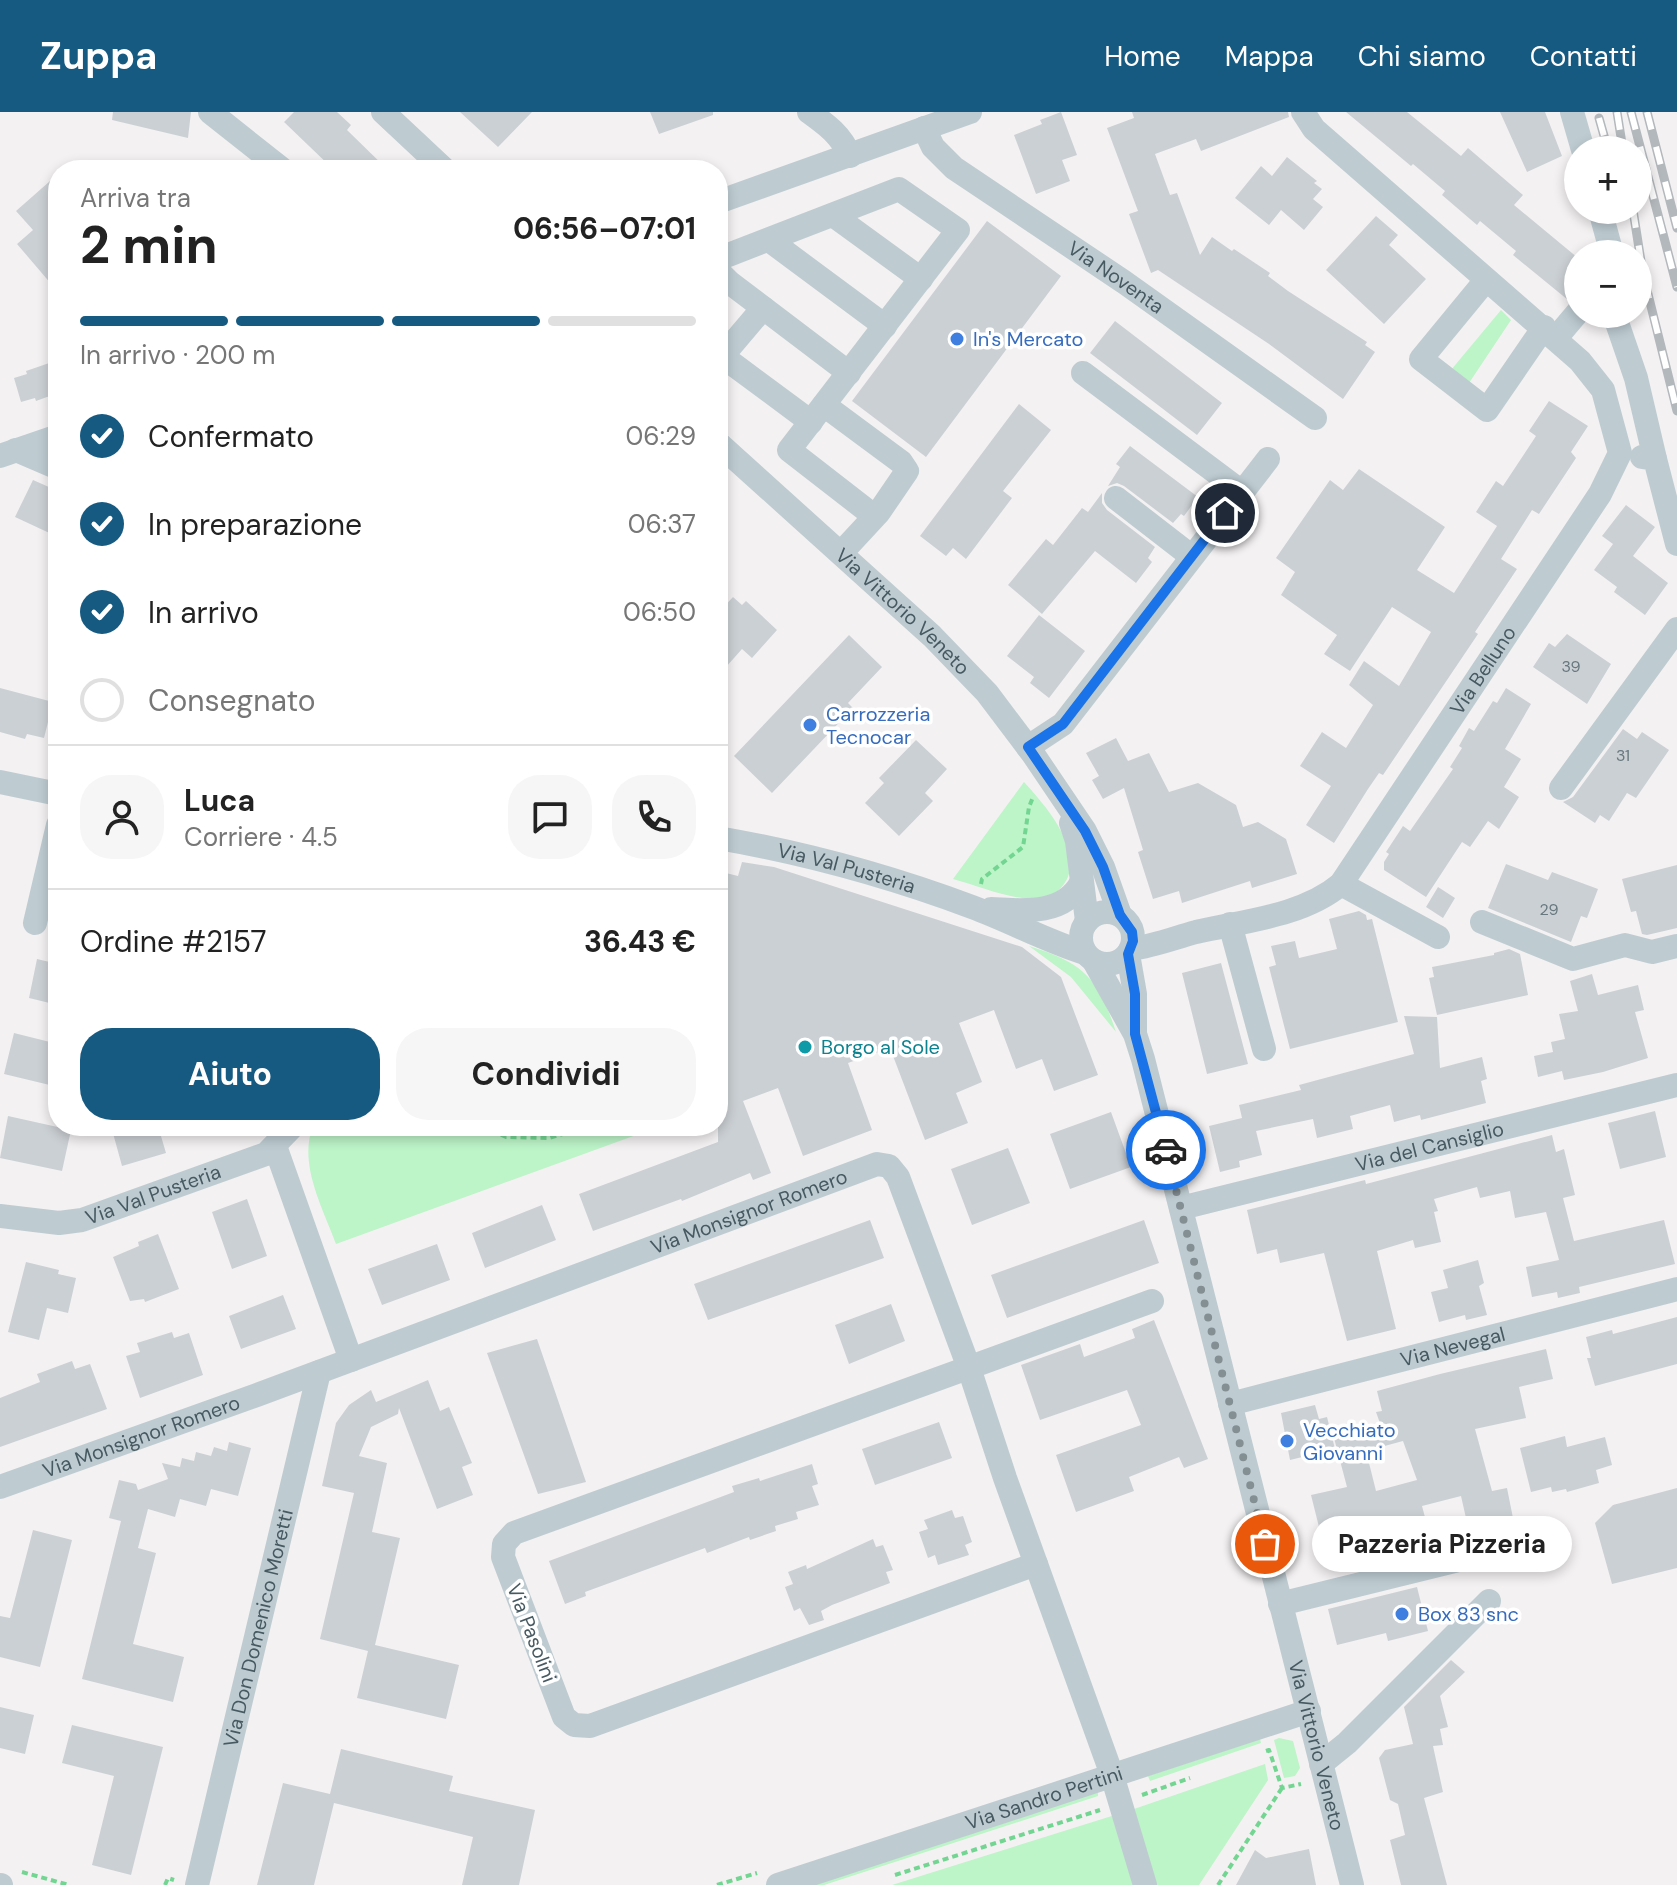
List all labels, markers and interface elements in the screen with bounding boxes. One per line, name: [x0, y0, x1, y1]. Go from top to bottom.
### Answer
text: Zuppa: [40, 31, 157, 81]
text: Home: [1104, 38, 1181, 75]
text: Mappa: [1225, 38, 1314, 75]
text: Chi siamo: [1358, 38, 1486, 75]
text: Contatti: [1530, 38, 1637, 75]
map controls: [1564, 136, 1652, 328]
button: +: [1564, 136, 1652, 224]
text: Arriva tra: [80, 181, 191, 215]
text: 06:56–07:01: [513, 209, 696, 248]
text: 2 min: [80, 211, 218, 279]
street label: Via Noventa: [1063, 235, 1169, 319]
button: −: [1564, 240, 1652, 328]
place label: In's Mercato: [973, 326, 1083, 352]
marker: In's Mercato: [948, 330, 966, 348]
text: In arrivo · 200 m: [80, 338, 275, 372]
icon: check: [80, 414, 124, 458]
text: Confermato: [148, 417, 314, 456]
text: 06:29: [626, 419, 696, 453]
pin: [1191, 479, 1259, 547]
icon: home: [1203, 491, 1247, 535]
icon: check: [80, 502, 124, 546]
text: In preparazione: [148, 505, 362, 544]
text: 06:37: [628, 507, 696, 541]
street label: Via Vittorio Veneto: [830, 542, 976, 680]
icon: check: [80, 590, 124, 634]
text: In arrivo: [148, 593, 259, 632]
text: 06:50: [623, 595, 696, 629]
street label: Via Belluno: [1444, 621, 1522, 720]
house number: 39: [1561, 656, 1581, 677]
text: Consegnato: [148, 681, 316, 720]
place label: Carrozzeria Tecnocar: [826, 701, 930, 750]
marker: Carrozzeria Tecnocar: [801, 716, 819, 734]
house number: 31: [1616, 745, 1630, 766]
button: person: [80, 775, 164, 859]
button: chat: [508, 775, 592, 859]
button: phone: [612, 775, 696, 859]
text: Luca: [184, 781, 255, 820]
text: Corriere · 4.5: [184, 820, 338, 854]
street label: Via Val Pusteria: [775, 837, 919, 899]
house number: 29: [1539, 899, 1559, 920]
text: Ordine #2157: [80, 922, 267, 961]
text: 36.43 €: [584, 922, 696, 961]
button: Aiuto: [80, 1028, 380, 1120]
button: Condividi: [396, 1028, 696, 1120]
place label: Borgo al Sole: [821, 1034, 940, 1060]
marker: Borgo al Sole: [796, 1038, 814, 1056]
courier: [1126, 1110, 1206, 1190]
street label: Via del Cansiglio: [1353, 1115, 1506, 1177]
icon: car: [1144, 1128, 1188, 1172]
street label: Via Val Pusteria: [82, 1158, 224, 1231]
street label: Via Monsignor Romero: [647, 1163, 851, 1260]
street label: Via Nevegal: [1398, 1321, 1508, 1373]
street label: Via Monsignor Romero: [39, 1389, 244, 1484]
place label: Vecchiato Giovanni: [1303, 1417, 1396, 1466]
marker: Vecchiato Giovanni: [1278, 1432, 1296, 1450]
street label: Via Don Domenico Moretti: [217, 1506, 299, 1750]
pin: [1231, 1510, 1299, 1578]
callout: Pazzeria Pizzeria: [1313, 1516, 1573, 1572]
icon: bag: [1243, 1522, 1287, 1566]
text: Pazzeria Pizzeria: [1338, 1527, 1546, 1561]
street label: Via Pasolini: [501, 1580, 563, 1686]
place label: Box 83 snc: [1418, 1601, 1519, 1627]
marker: Box 83 snc: [1393, 1605, 1411, 1623]
street label: Via Vittorio Veneto: [1283, 1657, 1351, 1833]
street label: Via Sandro Pertini: [962, 1760, 1126, 1836]

